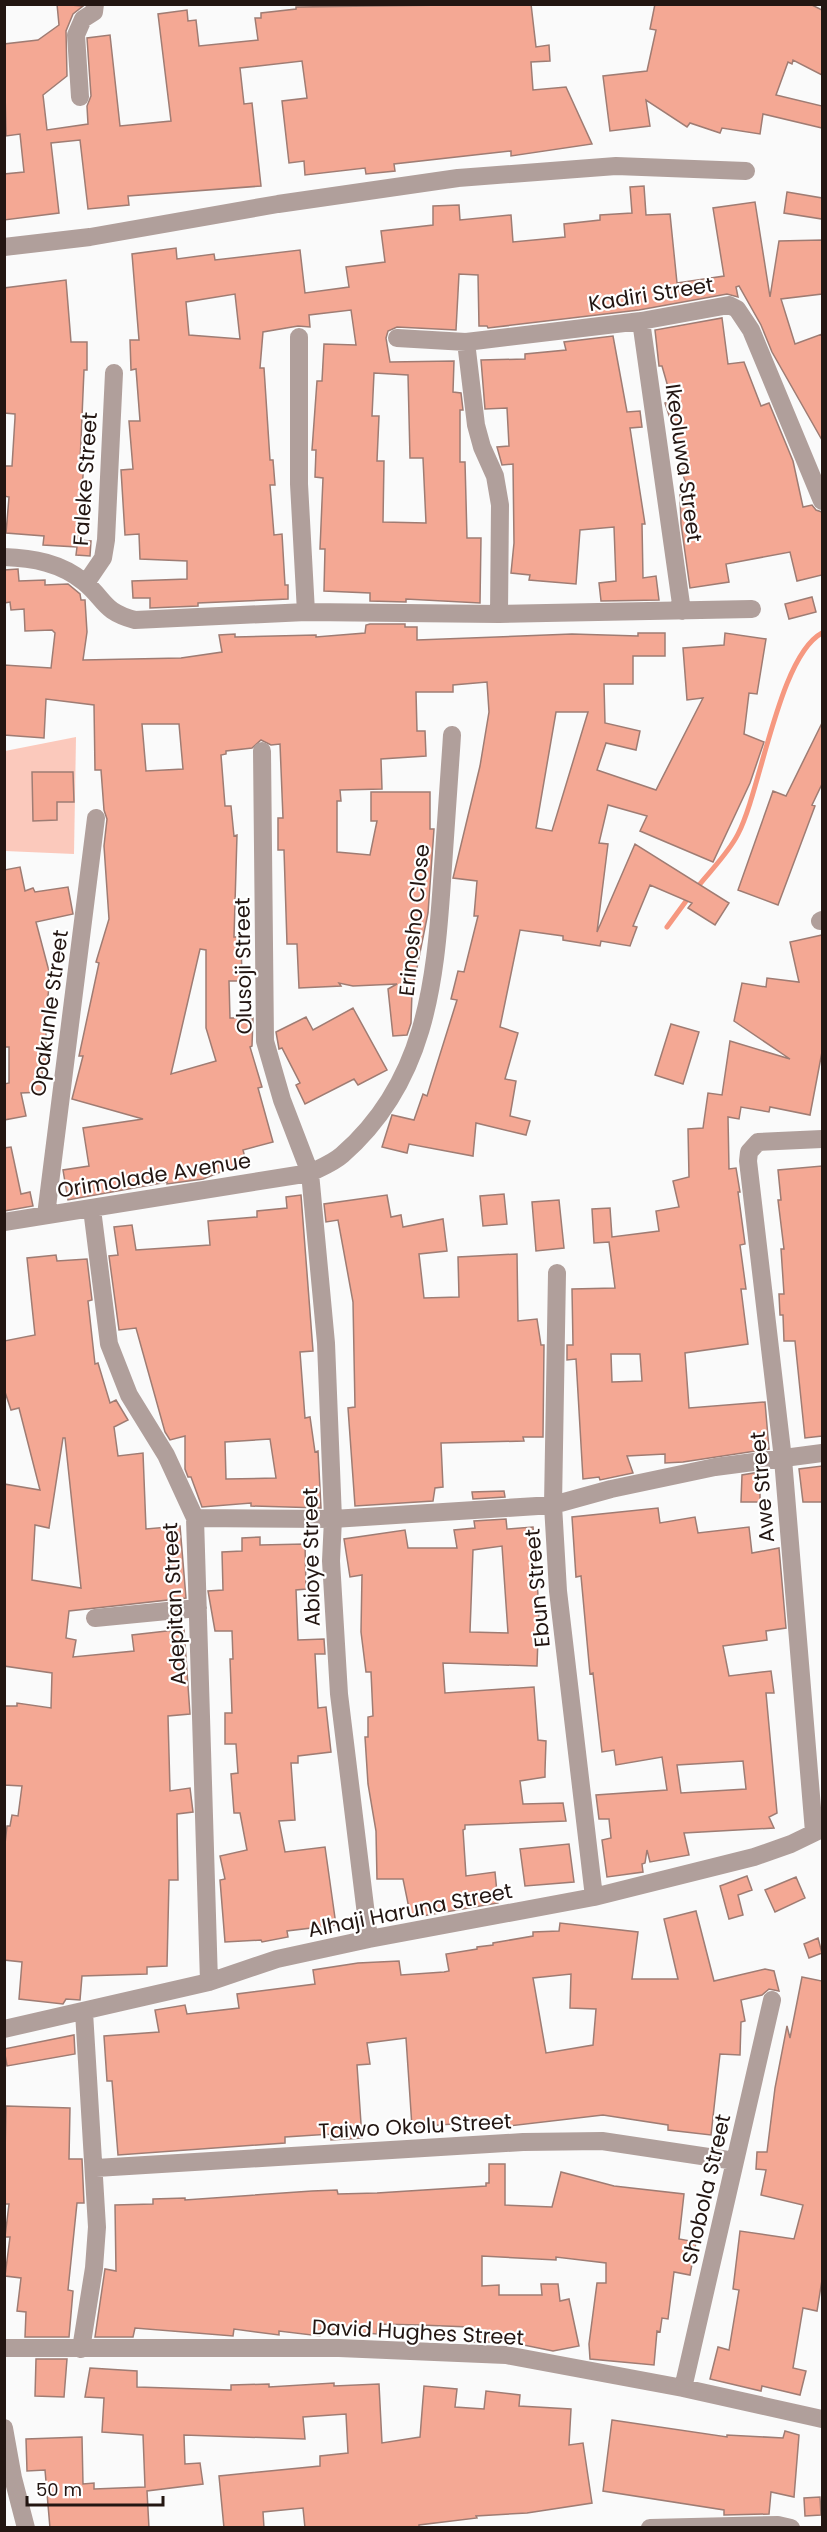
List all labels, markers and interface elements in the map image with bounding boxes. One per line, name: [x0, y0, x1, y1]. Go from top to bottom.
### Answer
street label: Kadiri Street: [586, 270, 716, 318]
street label: Ikeoluwa Street: [659, 382, 709, 544]
street label: Faleke Street: [66, 411, 104, 547]
street label: Erinosho Close: [392, 842, 436, 998]
street label: Olusoji Street: [227, 897, 259, 1035]
street label: Opakunle Street: [23, 928, 75, 1098]
street label: Orimolade Avenue: [55, 1145, 253, 1205]
street label: Awe Street: [743, 1430, 781, 1544]
street label: Abioye Street: [295, 1487, 327, 1627]
street label: Adepitan Street: [155, 1522, 193, 1686]
street label: Ebun Street: [517, 1527, 557, 1649]
street label: Alhaji Haruna Street: [305, 1876, 515, 1944]
street label: Taiwo Okolu Street: [318, 2106, 512, 2146]
street label: Shobola Street: [675, 2111, 737, 2267]
street label: David Hughes Street: [311, 2312, 525, 2352]
scale bar: [27, 2469, 164, 2507]
text: 50 m: [36, 2477, 82, 2502]

